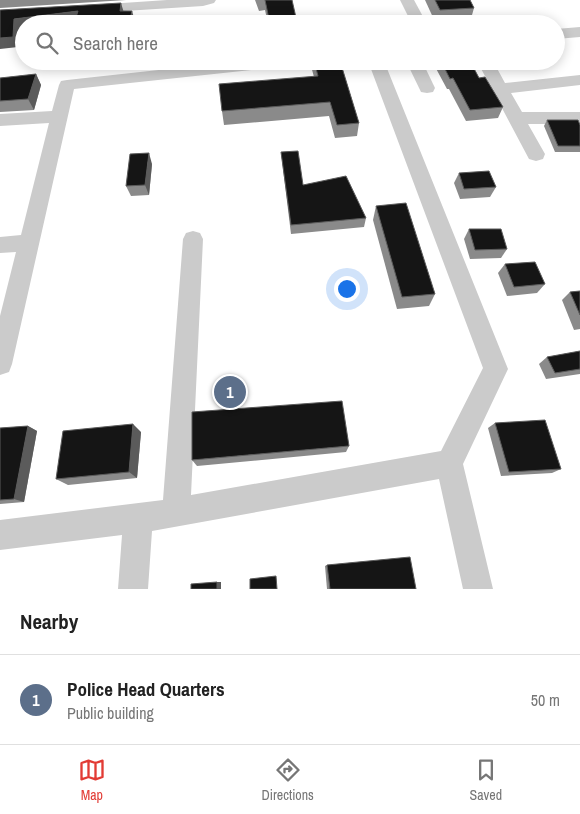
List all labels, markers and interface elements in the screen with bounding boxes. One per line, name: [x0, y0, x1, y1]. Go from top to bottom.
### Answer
search box: [15, 15, 565, 70]
icon: search: [33, 29, 61, 57]
text: Search here: [73, 30, 158, 56]
your location: [334, 276, 360, 302]
pin: 1: [214, 373, 246, 411]
text: Nearby: [20, 607, 78, 636]
text: Police Head Quarters: [67, 676, 225, 702]
text: 1: [32, 689, 40, 711]
text: 50 m: [531, 689, 560, 711]
text: Public building: [67, 702, 154, 724]
tab: Map: [78, 756, 106, 804]
tab: Directions: [262, 756, 314, 804]
tab: Saved: [470, 756, 502, 804]

